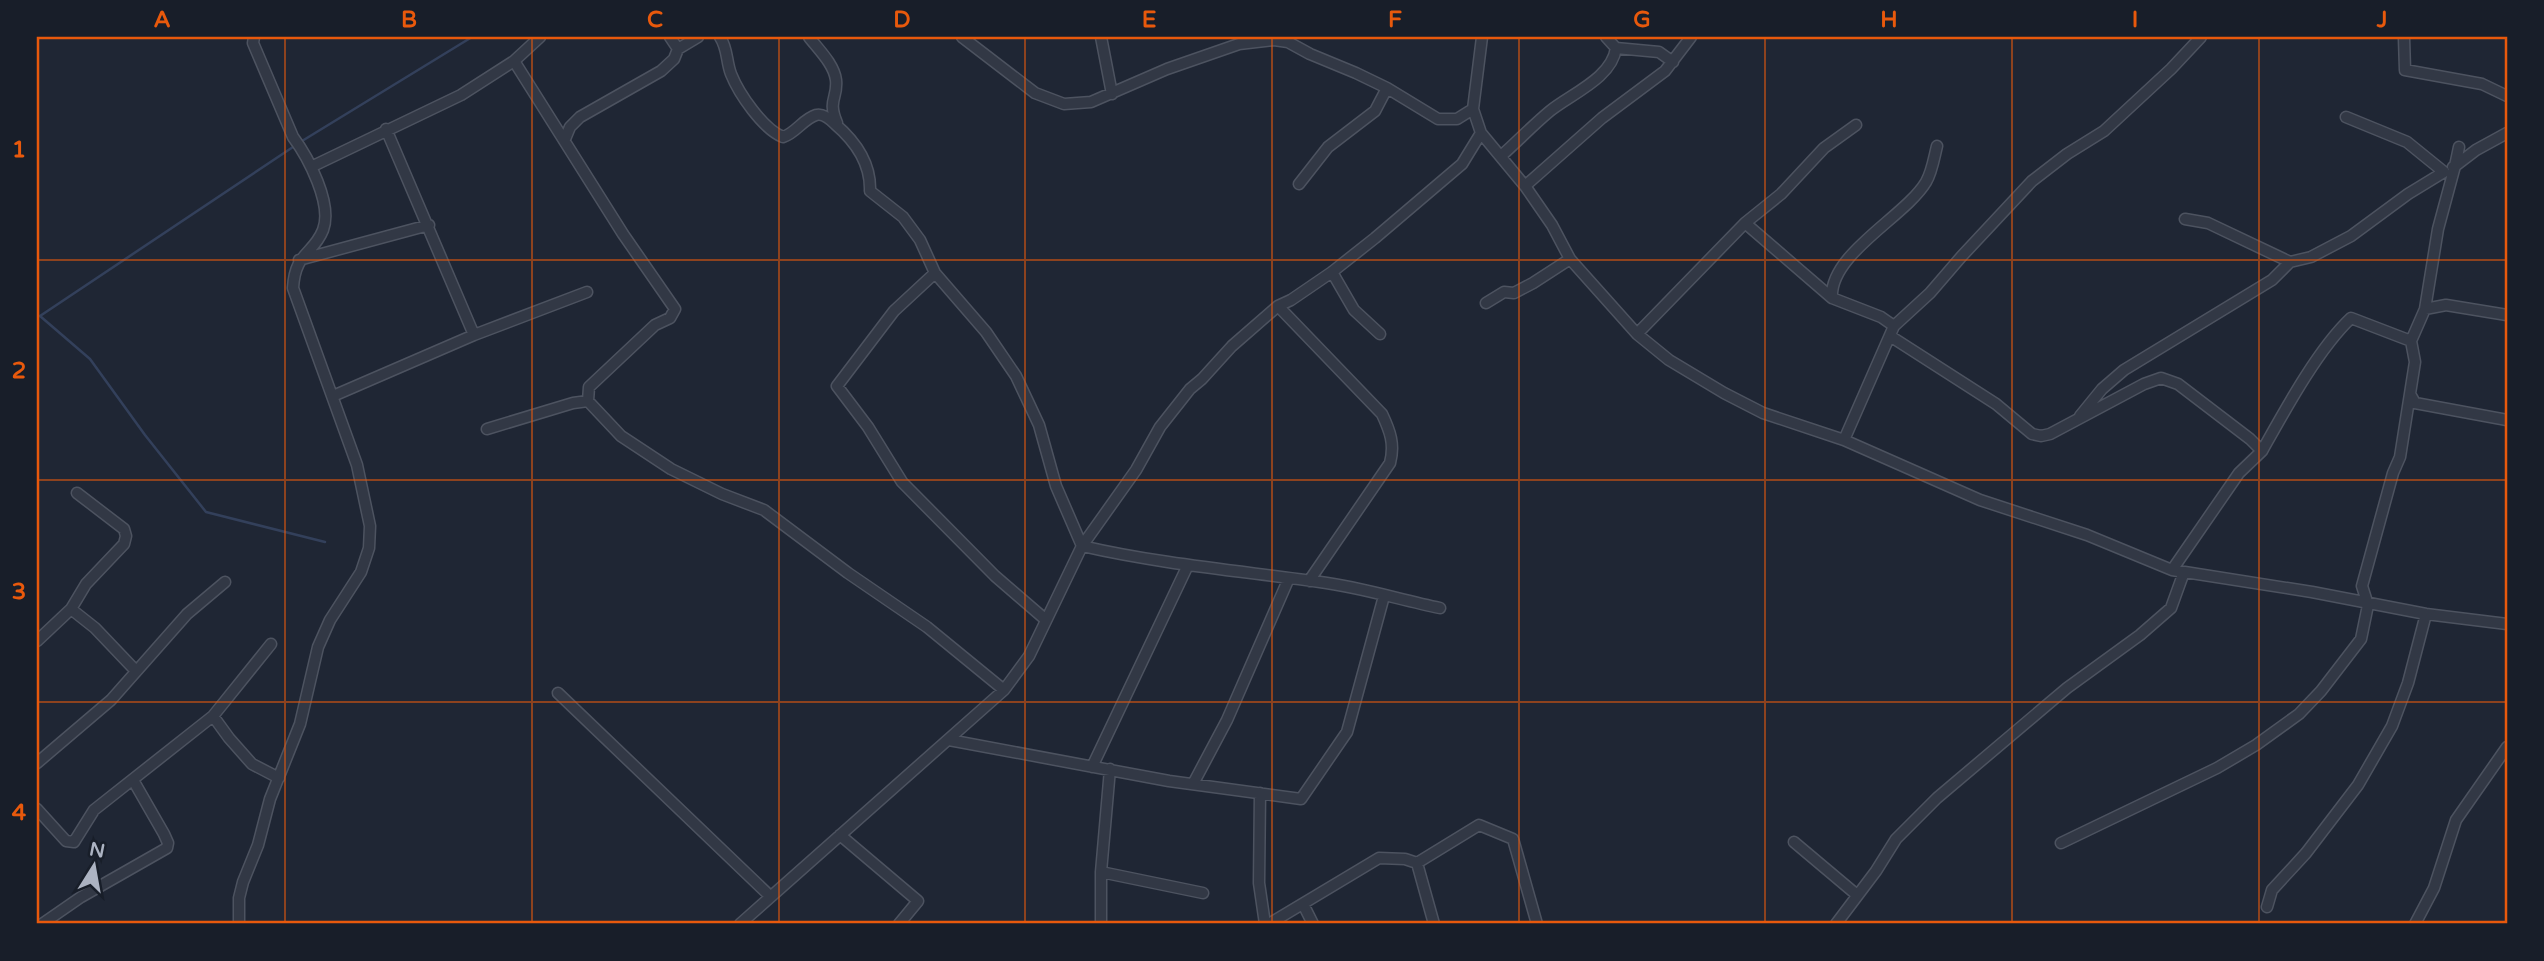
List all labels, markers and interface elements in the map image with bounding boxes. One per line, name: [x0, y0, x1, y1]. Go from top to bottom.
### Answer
text: A: [153, 6, 171, 34]
text: B: [401, 6, 417, 34]
text: C: [647, 6, 663, 34]
text: D: [893, 6, 911, 34]
text: E: [1142, 6, 1156, 34]
text: F: [1388, 6, 1402, 34]
text: G: [1633, 6, 1651, 34]
text: H: [1880, 6, 1898, 34]
text: I: [2132, 6, 2138, 34]
text: J: [2376, 6, 2387, 34]
text: 1: [12, 136, 26, 164]
text: 2: [12, 357, 26, 385]
text: 3: [12, 578, 26, 606]
text: 4: [12, 799, 27, 827]
north arrow: [60, 832, 130, 902]
text: N: [87, 838, 107, 863]

